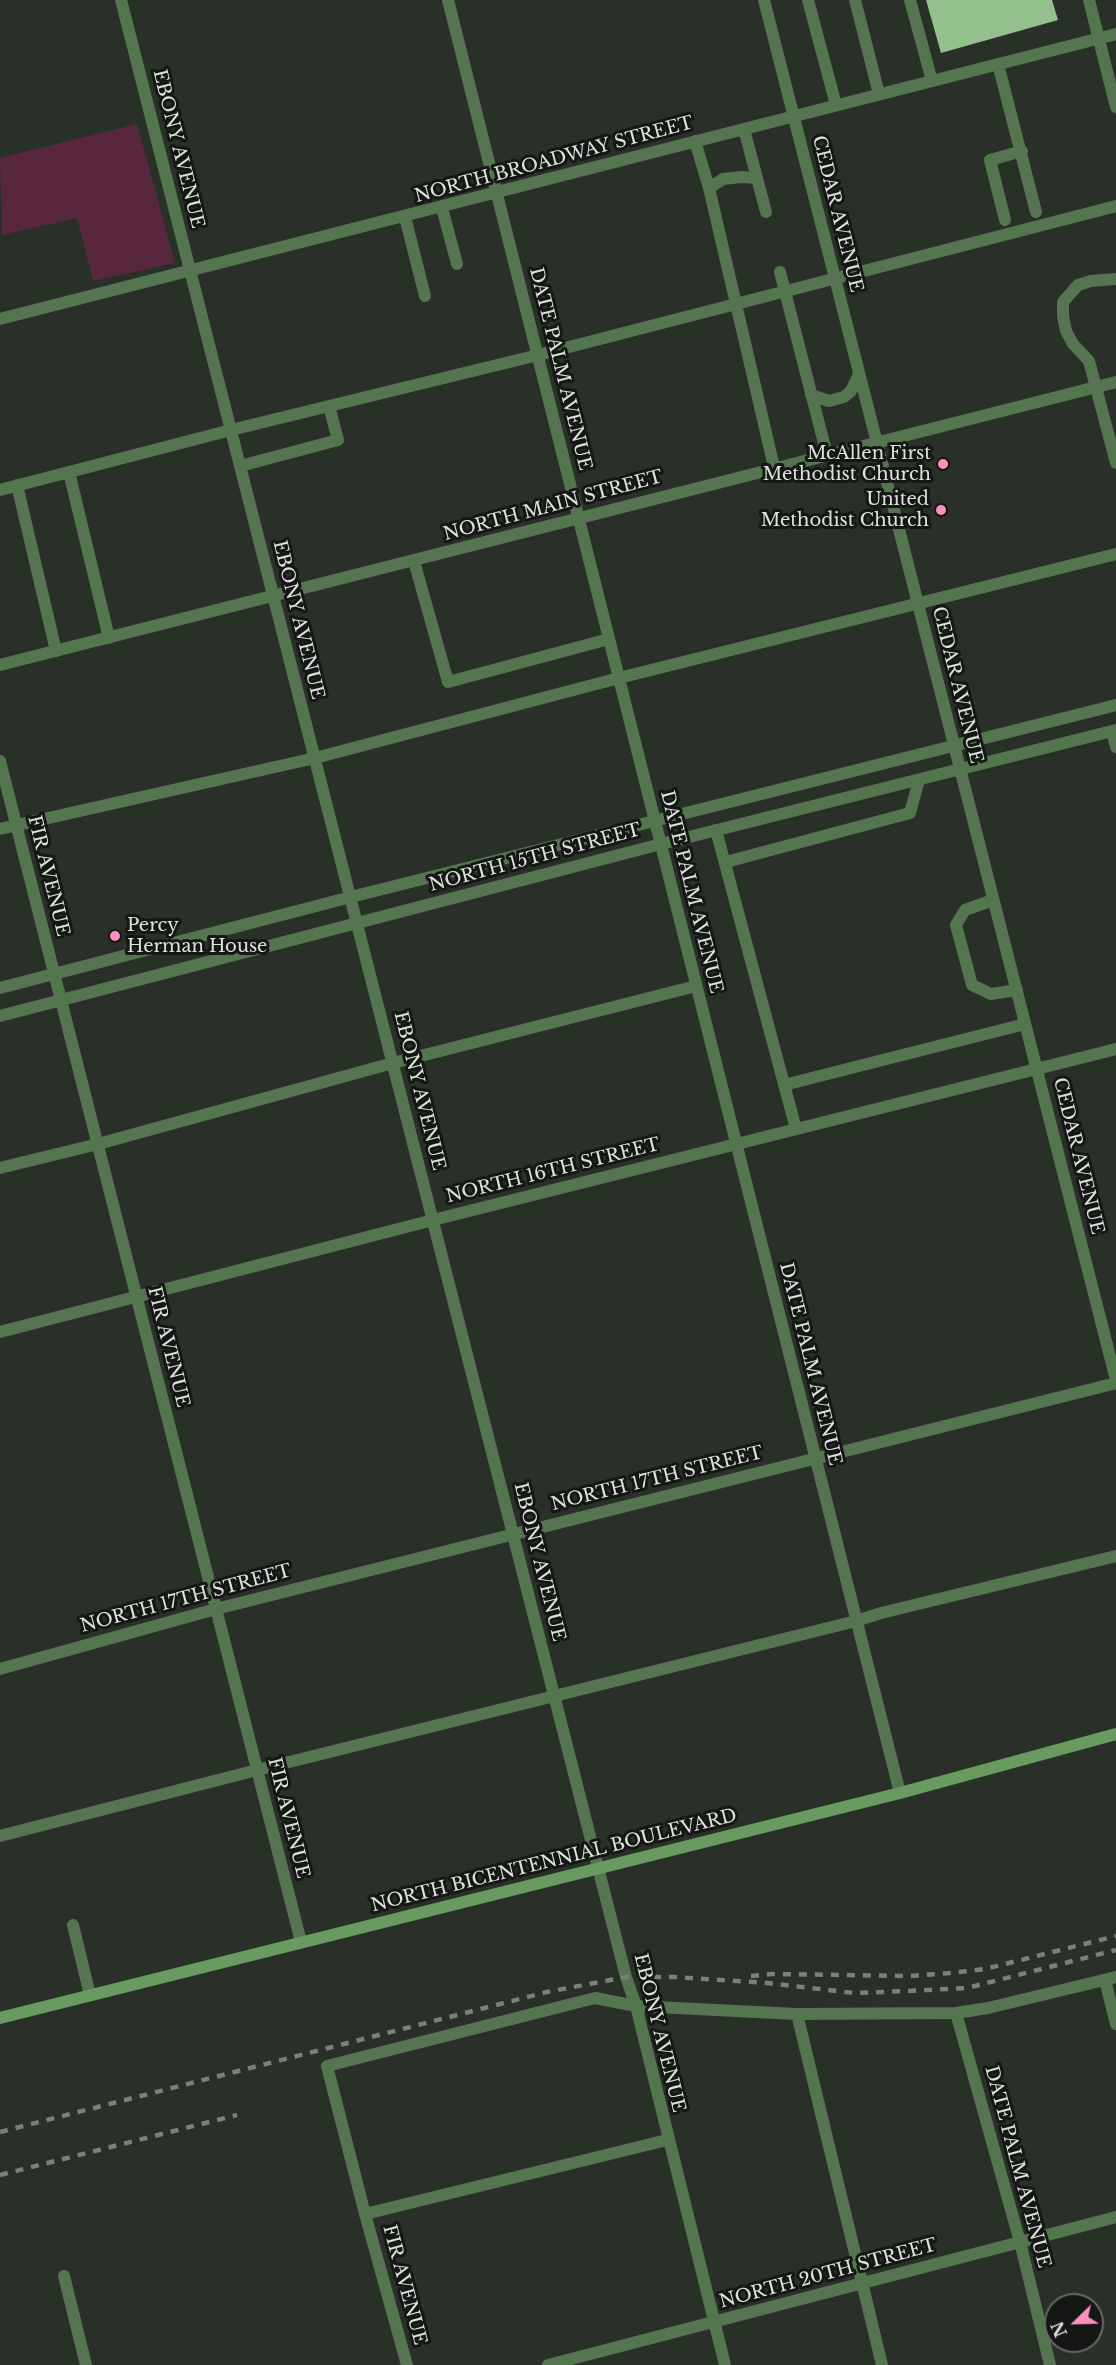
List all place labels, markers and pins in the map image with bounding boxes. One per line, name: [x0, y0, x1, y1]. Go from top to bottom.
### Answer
place label: McAllen First Methodist Church: [763, 443, 931, 486]
marker: McAllen First Methodist Church: [936, 457, 950, 471]
place label: United Methodist Church: [761, 489, 929, 532]
marker: United Methodist Church: [934, 503, 948, 517]
place label: Percy Herman House: [127, 915, 267, 958]
marker: Percy Herman House: [108, 929, 122, 943]

